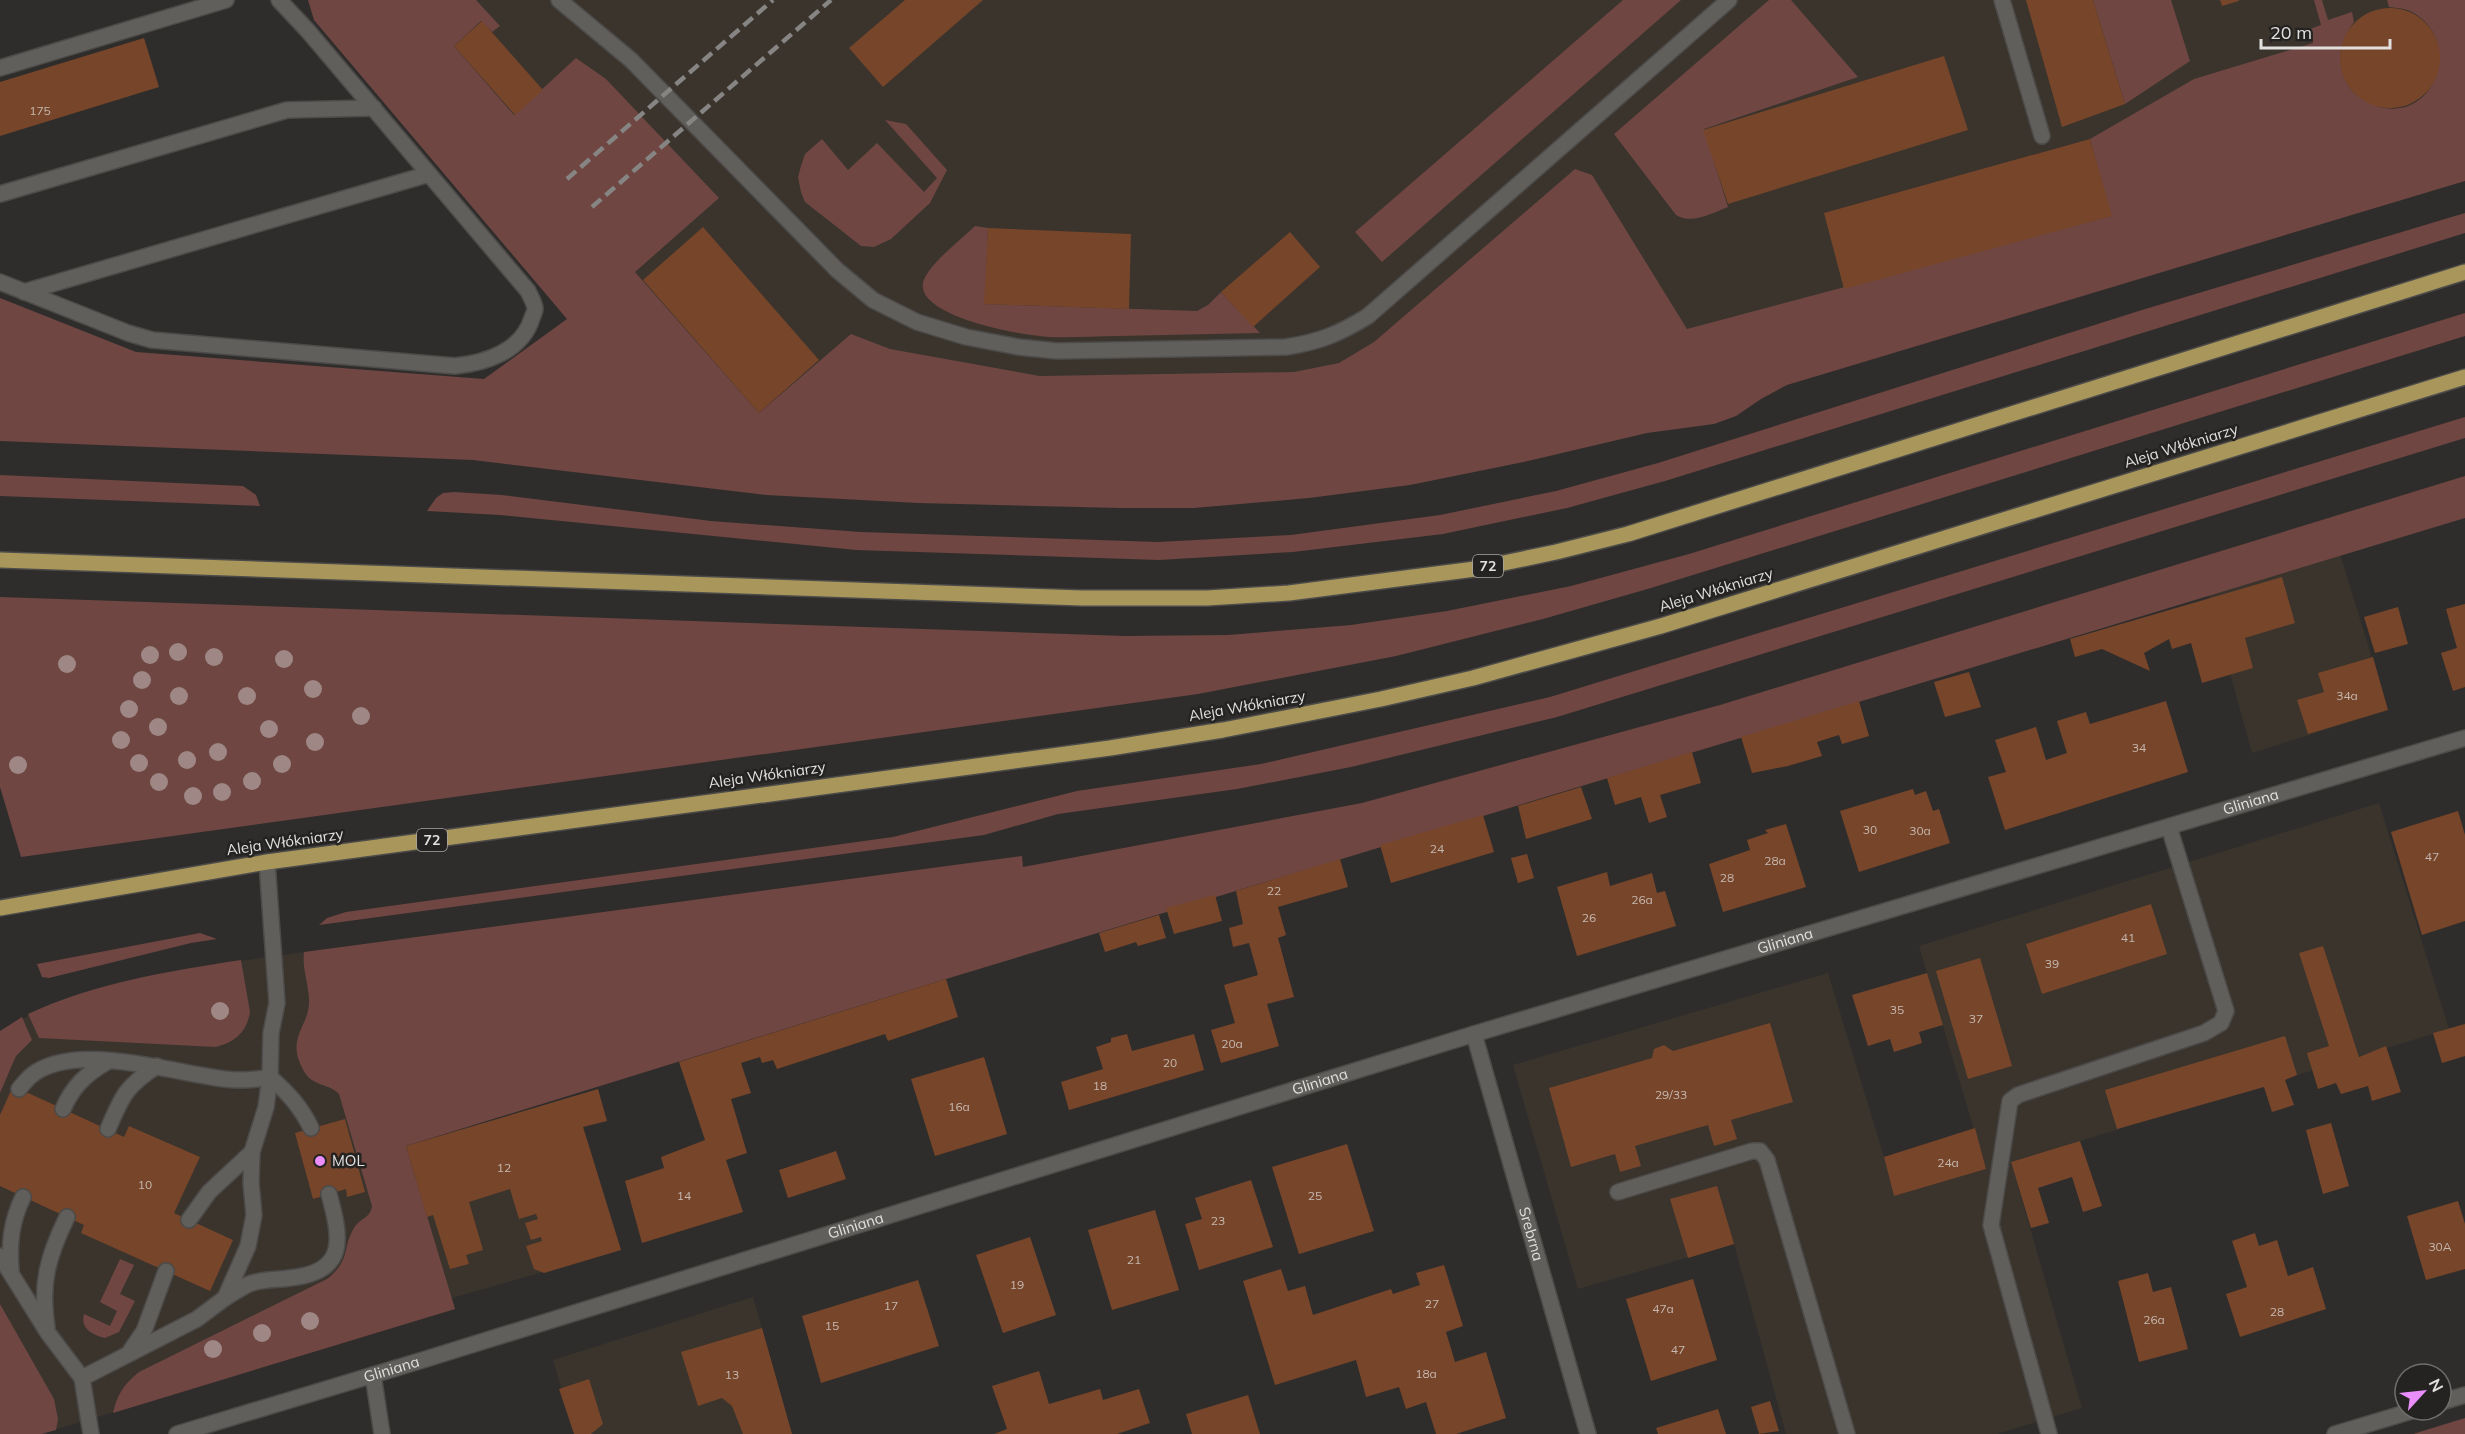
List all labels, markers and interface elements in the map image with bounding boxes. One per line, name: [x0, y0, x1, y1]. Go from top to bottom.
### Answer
scale bar: [2261, 12, 2390, 50]
text: 20 m: [2270, 21, 2312, 44]
house number: 175: [29, 103, 51, 118]
street label: Aleja Włókniarzy: [2122, 419, 2240, 472]
road number: 72: [1473, 555, 1503, 577]
street label: Aleja Włókniarzy: [1657, 563, 1775, 616]
street label: Aleja Włókniarzy: [1187, 686, 1307, 725]
house number: 34a: [2336, 688, 2358, 703]
house number: 34: [2132, 740, 2146, 755]
street label: Aleja Włókniarzy: [707, 757, 827, 792]
street label: Gliniana: [2220, 784, 2281, 819]
house number: 30: [1863, 822, 1877, 837]
house number: 30a: [1909, 823, 1931, 838]
street label: Aleja Włókniarzy: [225, 824, 345, 859]
road number: 72: [417, 829, 447, 851]
house number: 24: [1430, 841, 1444, 856]
house number: 47: [2425, 849, 2439, 864]
house number: 28a: [1764, 853, 1786, 868]
house number: 28: [1720, 870, 1734, 885]
house number: 22: [1267, 883, 1281, 898]
house number: 26a: [1631, 892, 1653, 907]
house number: 26: [1582, 910, 1596, 925]
street label: Gliniana: [1755, 923, 1815, 958]
house number: 41: [2121, 930, 2135, 945]
house number: 39: [2045, 956, 2059, 971]
house number: 35: [1890, 1002, 1904, 1017]
house number: 37: [1969, 1011, 1983, 1026]
house number: 20a: [1221, 1036, 1243, 1051]
house number: 20: [1163, 1055, 1177, 1070]
street label: Gliniana: [1290, 1064, 1350, 1099]
house number: 18: [1093, 1078, 1107, 1093]
house number: 29/33: [1655, 1087, 1687, 1102]
house number: 16a: [948, 1099, 970, 1114]
place label: MOL: [332, 1151, 365, 1170]
marker: MOL: [313, 1154, 327, 1168]
house number: 24a: [1937, 1155, 1959, 1170]
house number: 12: [497, 1160, 511, 1175]
house number: 10: [138, 1177, 152, 1192]
house number: 14: [677, 1188, 691, 1203]
house number: 25: [1308, 1188, 1322, 1203]
street label: Srebrna: [1515, 1205, 1548, 1263]
street label: Gliniana: [825, 1208, 886, 1243]
house number: 23: [1211, 1213, 1225, 1228]
house number: 30A: [2428, 1239, 2452, 1254]
house number: 21: [1127, 1252, 1141, 1267]
house number: 19: [1010, 1277, 1024, 1292]
house number: 27: [1425, 1296, 1439, 1311]
house number: 17: [884, 1298, 898, 1313]
house number: 47a: [1652, 1301, 1674, 1316]
house number: 28: [2270, 1304, 2284, 1319]
house number: 26a: [2143, 1312, 2165, 1327]
house number: 15: [825, 1318, 839, 1333]
house number: 47: [1671, 1342, 1685, 1357]
street label: Gliniana: [361, 1352, 422, 1386]
north arrow: [2393, 1362, 2453, 1422]
house number: 18a: [1415, 1366, 1437, 1381]
house number: 13: [725, 1367, 739, 1382]
text: N: [2425, 1375, 2448, 1395]

